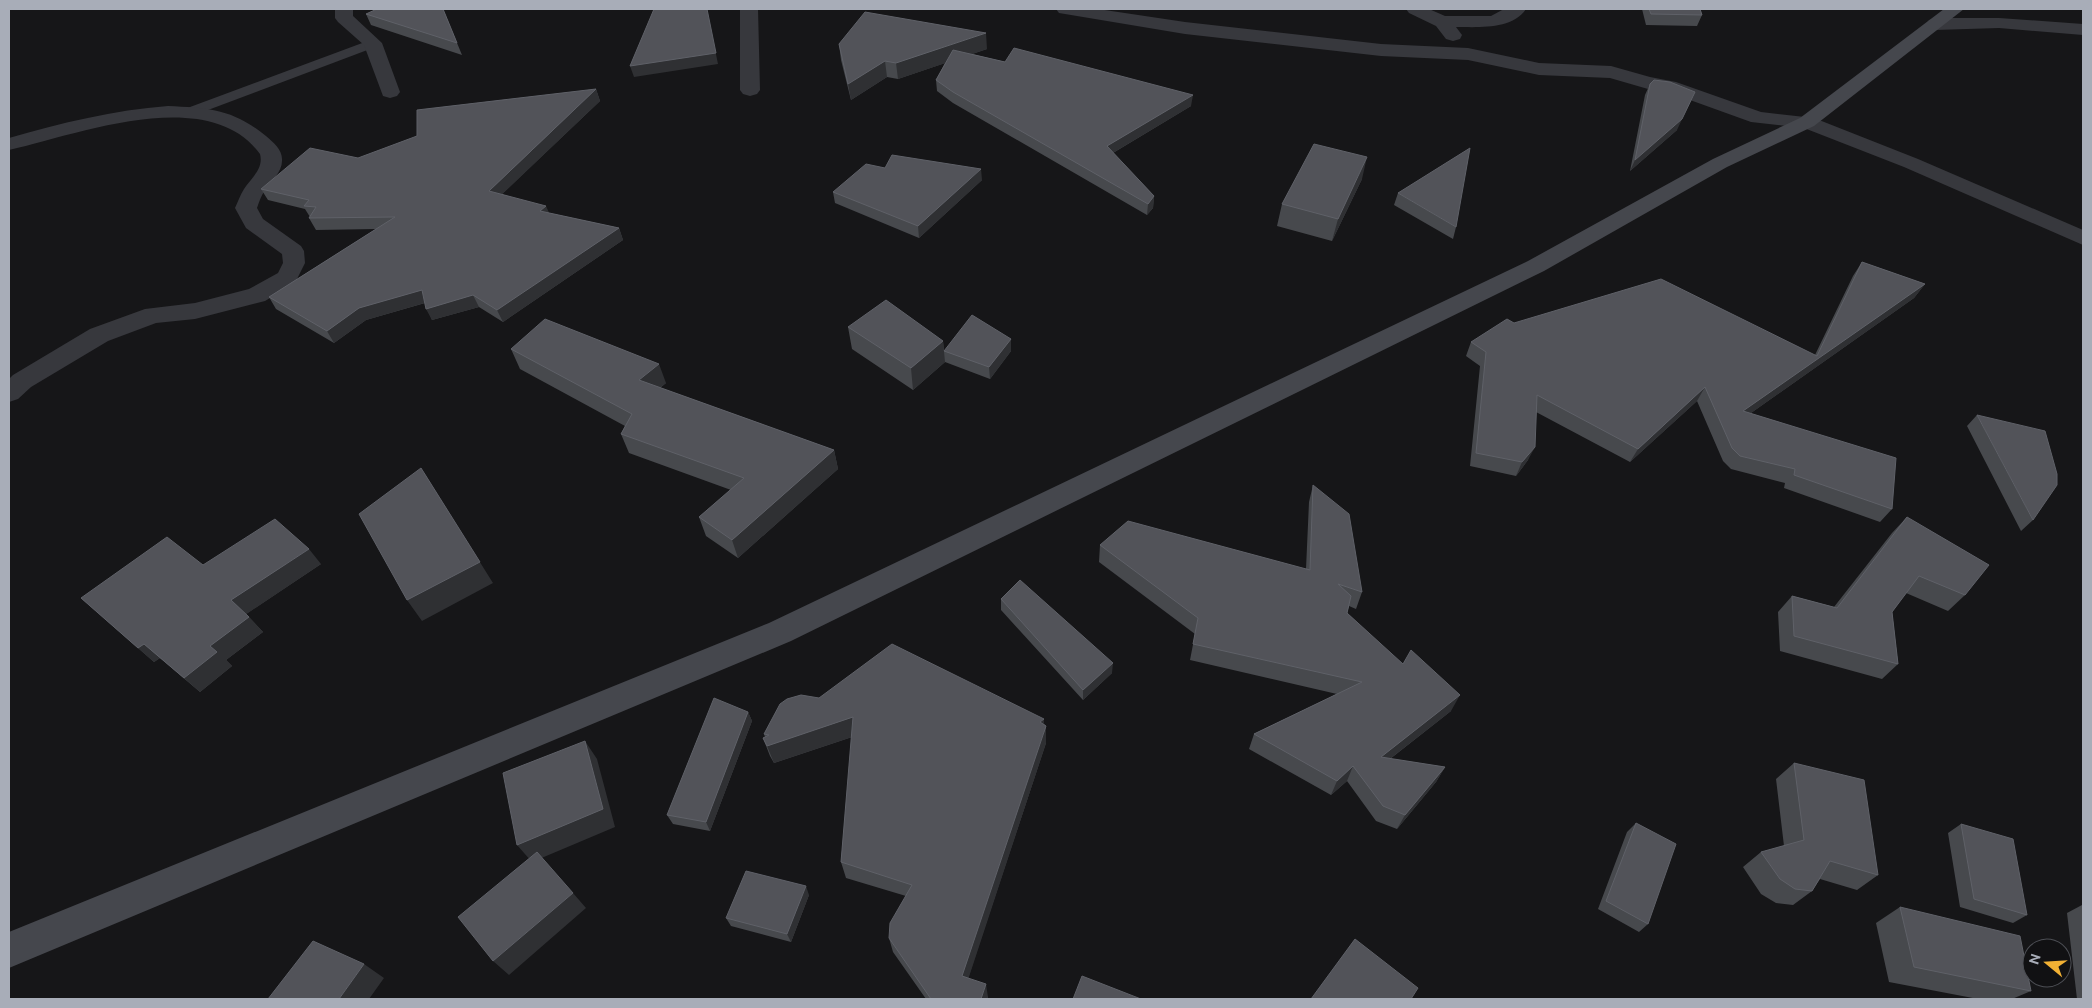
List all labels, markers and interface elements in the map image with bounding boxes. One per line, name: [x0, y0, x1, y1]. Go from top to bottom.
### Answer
north arrow: [2022, 938, 2072, 988]
text: N: [2025, 952, 2044, 966]

